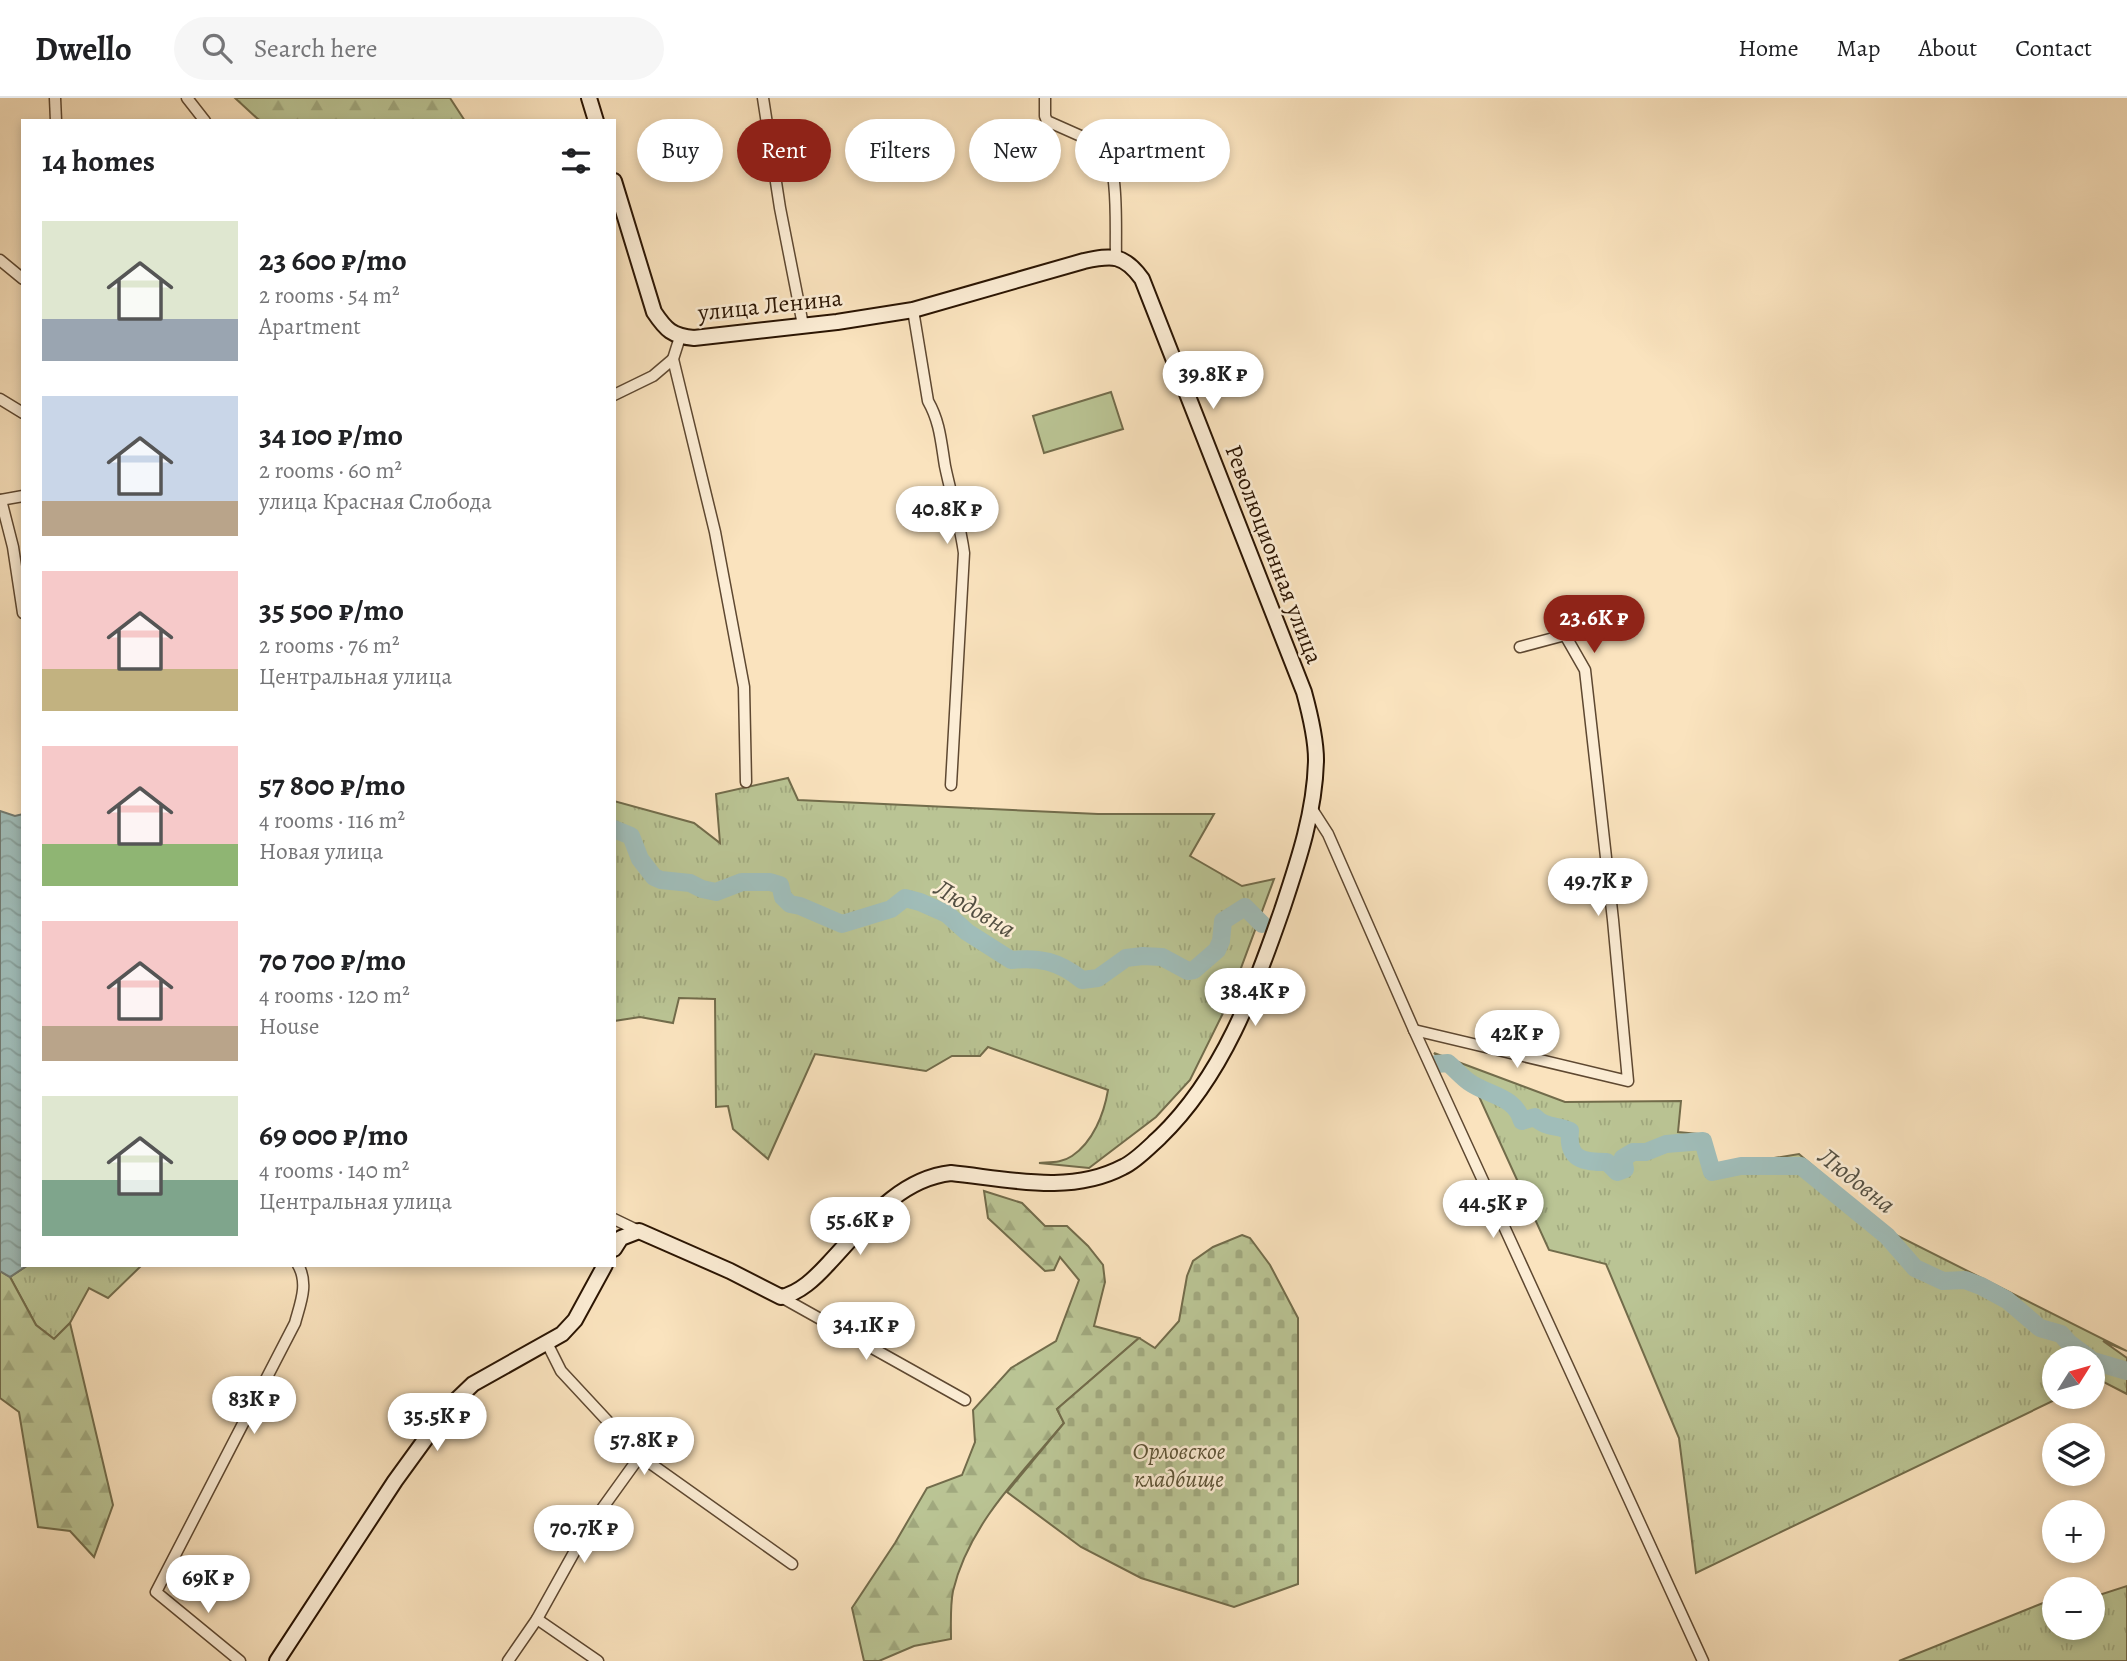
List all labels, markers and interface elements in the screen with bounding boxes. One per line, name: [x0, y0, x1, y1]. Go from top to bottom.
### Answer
search box: [174, 17, 664, 80]
text: Dwello: [35, 26, 132, 71]
icon: search: [198, 29, 236, 67]
text: Search here: [254, 31, 377, 66]
text: Home: [1738, 32, 1799, 64]
text: Map: [1837, 32, 1881, 64]
text: About: [1919, 32, 1977, 64]
text: Contact: [2015, 32, 2092, 64]
chip: Buy: [637, 119, 723, 182]
chip: Rent: [737, 119, 831, 182]
chip: Filters: [845, 119, 955, 182]
chip: New: [969, 119, 1061, 182]
chip: Apartment: [1075, 119, 1230, 182]
text: 14 homes: [42, 141, 155, 181]
icon: filters: [557, 142, 595, 180]
text: 23 600 ₽/mo: [259, 240, 407, 280]
icon: home: [98, 249, 182, 333]
text: 2 rooms · 54 m²: [259, 280, 400, 311]
street label: улица Ленина: [695, 281, 844, 329]
text: Apartment: [259, 311, 361, 342]
pin: 39.8K ₽: [1148, 352, 1278, 411]
text: 39.8K ₽: [1179, 358, 1247, 389]
text: 34 100 ₽/mo: [259, 415, 403, 455]
icon: home: [98, 424, 182, 508]
street label: Революционная улица: [1217, 440, 1331, 668]
text: 2 rooms · 60 m²: [259, 455, 402, 486]
text: улица Красная Слобода: [259, 486, 492, 517]
pin: 40.8K ₽: [882, 486, 1012, 546]
text: 40.8K ₽: [912, 493, 982, 524]
text: 35 500 ₽/mo: [259, 590, 404, 630]
pin: 23.6K ₽: [1529, 596, 1659, 655]
icon: home: [98, 599, 182, 683]
text: 23.6K ₽: [1560, 602, 1628, 633]
text: 2 rooms · 76 m²: [259, 630, 400, 661]
text: Центральная улица: [259, 661, 452, 692]
text: 57 800 ₽/mo: [259, 765, 405, 805]
icon: home: [98, 774, 182, 858]
text: 4 rooms · 116 m²: [259, 805, 405, 836]
text: Новая улица: [259, 836, 383, 867]
pin: 49.7K ₽: [1533, 858, 1663, 918]
text: 49.7K ₽: [1564, 865, 1632, 896]
water label: Людовна: [926, 870, 1022, 947]
text: 70 700 ₽/mo: [259, 940, 406, 980]
icon: home: [98, 949, 182, 1033]
pin: 38.4K ₽: [1190, 968, 1320, 1028]
text: 38.4K ₽: [1221, 975, 1289, 1006]
text: 4 rooms · 120 m²: [259, 980, 410, 1011]
pin: 42K ₽: [1468, 1010, 1566, 1070]
text: House: [259, 1011, 319, 1042]
text: 42K ₽: [1491, 1017, 1543, 1048]
text: 69 000 ₽/mo: [259, 1115, 408, 1155]
icon: home: [98, 1124, 182, 1208]
water label: Людовна: [1810, 1138, 1903, 1222]
text: 4 rooms · 140 m²: [259, 1155, 409, 1186]
pin: 44.5K ₽: [1428, 1180, 1558, 1240]
text: Центральная улица: [259, 1186, 452, 1217]
text: 44.5K ₽: [1459, 1187, 1527, 1218]
pin: 55.6K ₽: [795, 1198, 925, 1257]
text: 55.6K ₽: [826, 1204, 894, 1235]
pin: 34.1K ₽: [801, 1302, 931, 1362]
text: 34.1K ₽: [833, 1309, 899, 1340]
north arrow: [2042, 1346, 2105, 1409]
map controls: [2042, 1346, 2105, 1640]
pin: 83K ₽: [205, 1376, 303, 1436]
text: 83K ₽: [228, 1383, 280, 1414]
pin: 35.5K ₽: [372, 1394, 502, 1453]
text: 35.5K ₽: [404, 1400, 470, 1431]
pin: 57.8K ₽: [579, 1418, 709, 1477]
button: layers: [2042, 1423, 2105, 1486]
text: 57.8K ₽: [610, 1424, 678, 1455]
park label: Орловское кладбище: [1133, 1435, 1226, 1495]
button: +: [2042, 1500, 2105, 1563]
pin: 70.7K ₽: [519, 1506, 649, 1565]
text: 70.7K ₽: [550, 1512, 618, 1543]
pin: 69K ₽: [159, 1556, 257, 1615]
text: 69K ₽: [182, 1562, 234, 1593]
button: −: [2042, 1577, 2105, 1640]

